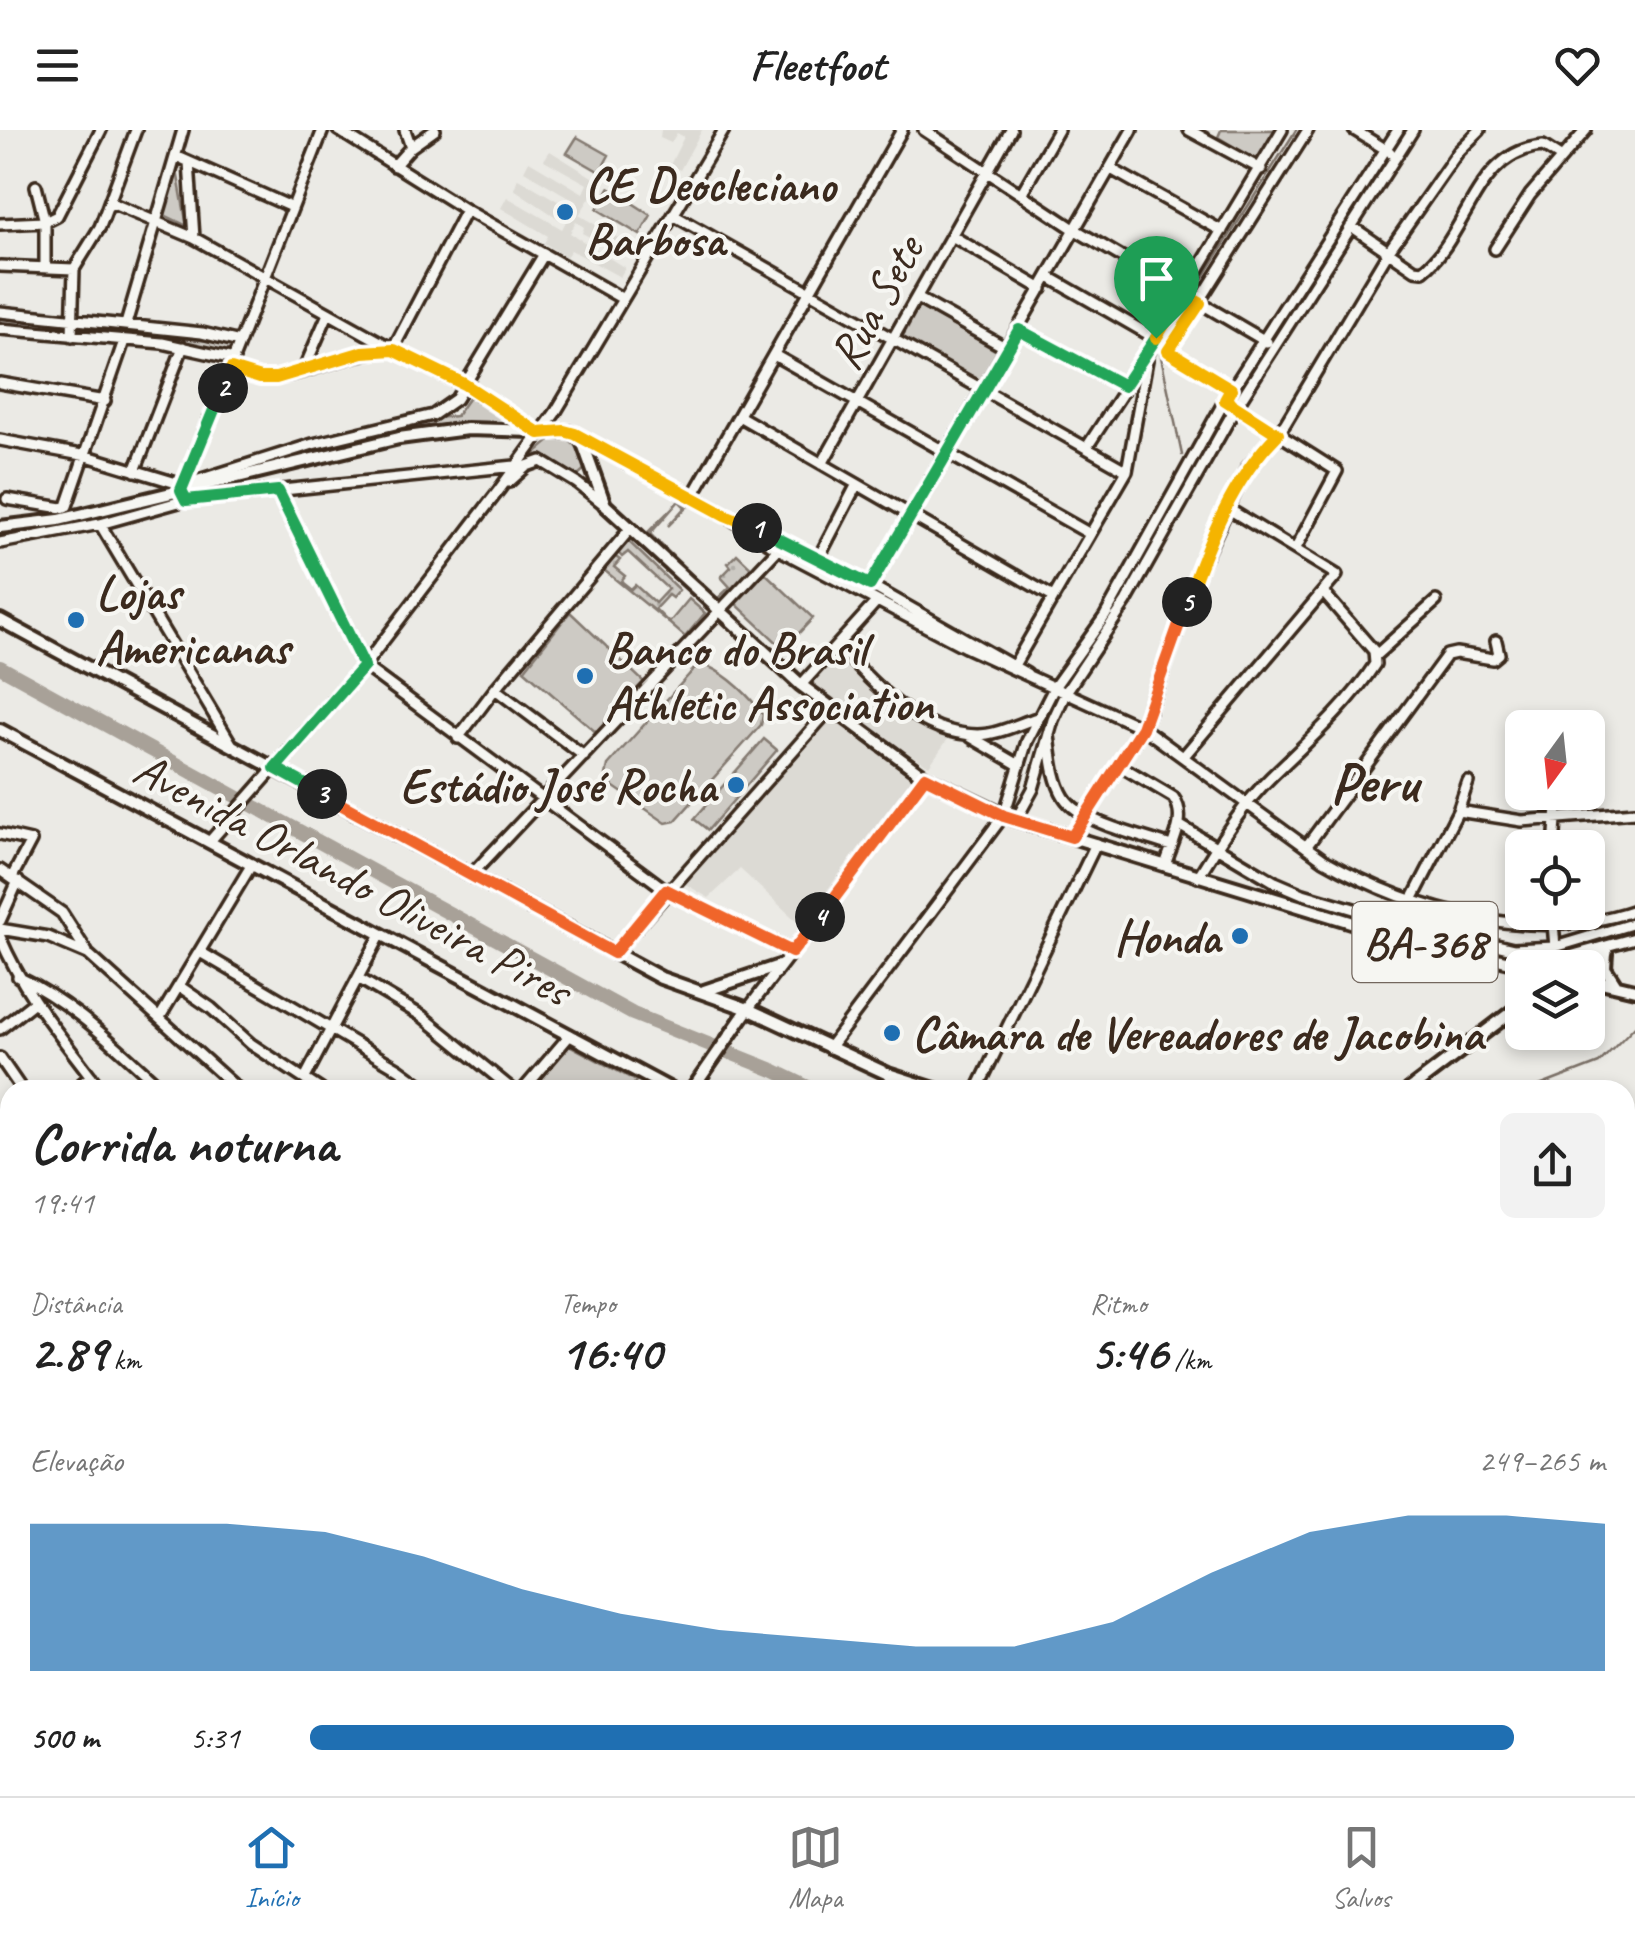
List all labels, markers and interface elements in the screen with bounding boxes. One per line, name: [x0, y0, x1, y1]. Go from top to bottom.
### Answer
text: Fleetfoot: [750, 37, 885, 94]
icon: menu: [30, 38, 85, 93]
icon: heart: [1550, 38, 1605, 93]
place label: CE Deocleciano Barbosa: [585, 155, 839, 270]
marker: CE Deocleciano Barbosa: [554, 201, 576, 223]
street label: Rua Sete: [815, 222, 939, 380]
pin: [1114, 236, 1199, 339]
icon: arrive: [1129, 251, 1184, 306]
pin: 2: [198, 363, 248, 413]
text: 2: [217, 370, 229, 405]
pin: 1: [732, 503, 782, 553]
text: 1: [751, 510, 763, 545]
place label: Lojas Americanas: [96, 563, 294, 678]
pin: 5: [1162, 577, 1212, 627]
text: 5: [1181, 584, 1193, 619]
marker: Lojas Americanas: [65, 609, 87, 631]
place label: Banco do Brasil Athletic Association: [605, 619, 935, 734]
marker: Banco do Brasil Athletic Association: [574, 665, 596, 687]
north arrow: [1505, 710, 1605, 810]
map controls: [1505, 710, 1605, 1050]
street label: Avenida Orlando Oliveira Pires: [124, 738, 584, 1021]
district label: Peru: [1330, 746, 1422, 819]
place label: Estádio José Rocha: [400, 756, 719, 816]
pin: 3: [297, 769, 347, 819]
marker: Estádio José Rocha: [725, 774, 747, 796]
text: 3: [316, 776, 328, 811]
button: locate: [1505, 830, 1605, 930]
pin: 4: [795, 892, 845, 942]
text: 4: [814, 899, 826, 934]
road number: BA-368: [1352, 902, 1498, 982]
place label: Honda: [1114, 907, 1223, 967]
marker: Honda: [1229, 925, 1251, 947]
button: layers: [1505, 950, 1605, 1050]
place label: Câmara de Vereadores de Jacobina: [912, 1004, 1487, 1064]
marker: Câmara de Vereadores de Jacobina: [881, 1022, 903, 1044]
text: Corrida noturna: [30, 1109, 337, 1179]
button: share: [1500, 1113, 1605, 1218]
text: 19:41: [30, 1182, 94, 1223]
text: Distância: [30, 1286, 122, 1321]
text: Tempo: [560, 1286, 616, 1321]
text: Ritmo: [1090, 1286, 1147, 1321]
text: 2.89: [30, 1321, 107, 1384]
text: 16:40: [560, 1321, 661, 1384]
text: 5:46: [1090, 1321, 1168, 1384]
text: km: [107, 1342, 141, 1377]
text: /km: [1168, 1342, 1211, 1377]
text: Elevação: [30, 1440, 123, 1481]
text: 249–265 m: [1479, 1440, 1605, 1481]
text: 500 m: [30, 1717, 99, 1758]
text: 5:31: [190, 1717, 240, 1758]
tab: Início: [244, 1820, 299, 1915]
tab: Mapa: [788, 1820, 843, 1915]
tab: Salvos: [1332, 1820, 1391, 1915]

